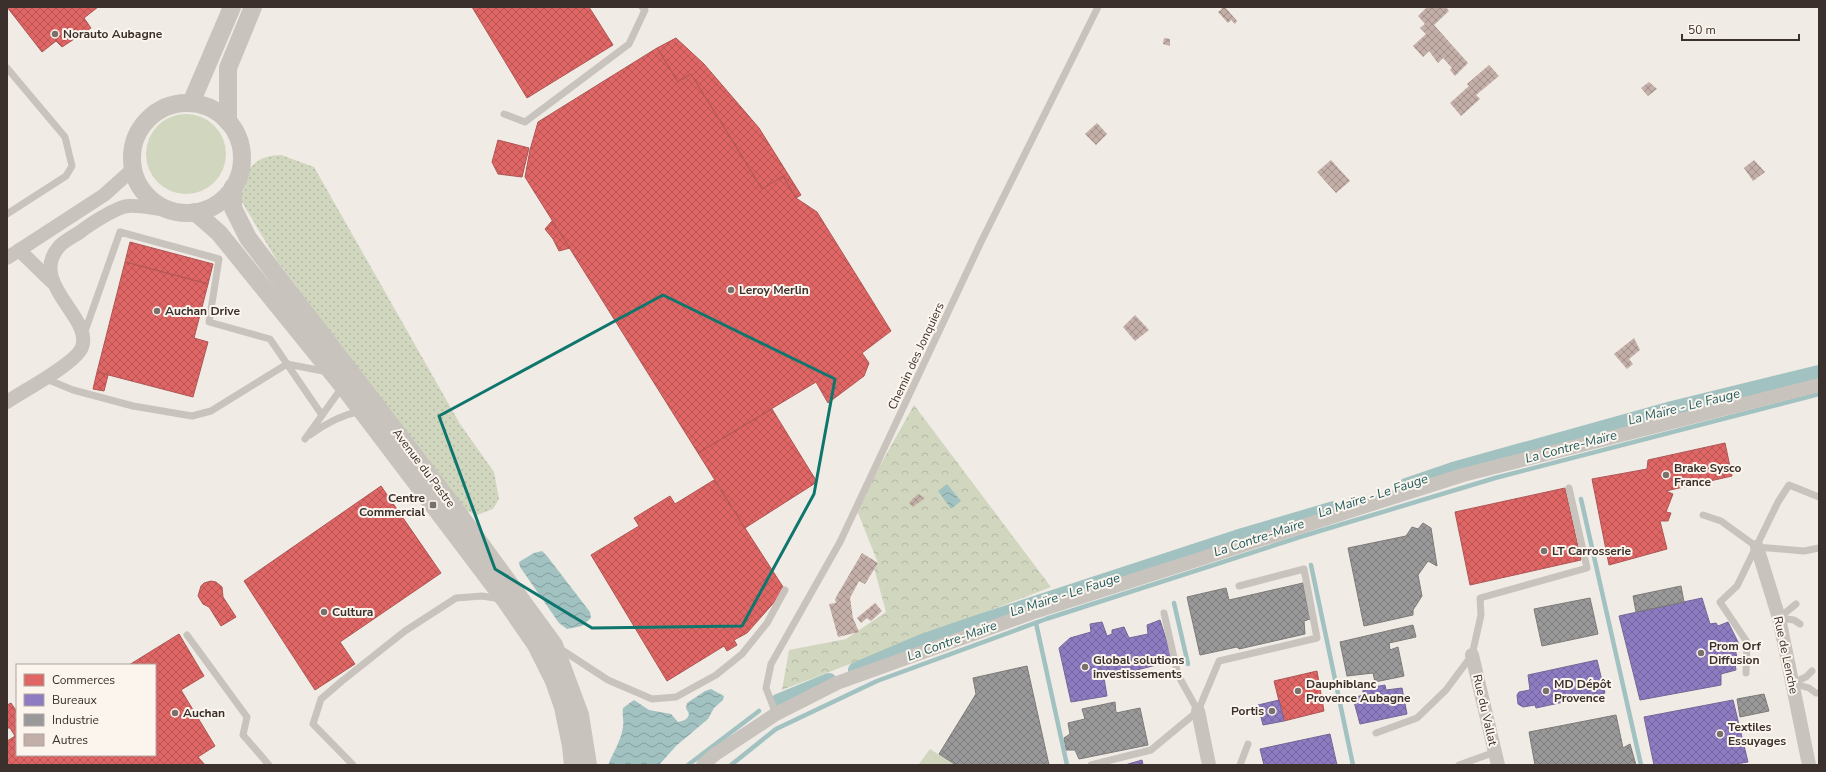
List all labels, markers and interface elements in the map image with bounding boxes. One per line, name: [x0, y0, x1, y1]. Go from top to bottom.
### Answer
scale bar: [1682, 16, 1799, 42]
text: 50 m: [1688, 22, 1716, 38]
place label: Norauto Aubagne: [63, 26, 163, 42]
marker: Norauto Aubagne: [50, 29, 60, 39]
place label: Leroy Merlin: [739, 282, 809, 298]
marker: Leroy Merlin: [726, 285, 736, 295]
street label: Chemin des Jonquiers: [884, 300, 948, 412]
place label: Auchan Drive: [165, 303, 240, 319]
marker: Auchan Drive: [152, 306, 162, 316]
water label: La Maïre - Le Fauge: [1626, 384, 1742, 430]
street label: Avenue du Pastre: [389, 425, 459, 511]
water label: La Contre-Maïre: [1523, 426, 1619, 468]
place label: Brake Sysco France: [1674, 460, 1742, 490]
water label: La Maïre - Le Fauge: [1316, 470, 1430, 522]
marker: Brake Sysco France: [1661, 470, 1671, 480]
place label: Centre Commercial: [359, 490, 425, 520]
marker: Centre Commercial: [428, 500, 438, 510]
water label: La Contre-Maïre: [1211, 515, 1307, 561]
place label: LT Carrosserie: [1552, 543, 1632, 559]
marker: LT Carrosserie: [1539, 546, 1549, 556]
water label: La Maïre - Le Fauge: [1008, 569, 1122, 621]
place label: Cultura: [332, 604, 373, 620]
marker: Cultura: [319, 607, 329, 617]
street label: Rue de Lenche: [1770, 615, 1802, 695]
water label: La Contre-Maïre: [905, 616, 1000, 666]
place label: Prom Orf Diffusion: [1709, 638, 1761, 668]
marker: Prom Orf Diffusion: [1696, 648, 1706, 658]
place label: Global solutions investissements: [1093, 652, 1184, 682]
marker: Global solutions investissements: [1080, 662, 1090, 672]
legend: [16, 664, 156, 756]
text: Commerces: [52, 672, 115, 688]
street label: Rue du Vallat: [1469, 673, 1501, 748]
place label: Dauphiblanc Provence Aubagne: [1306, 676, 1411, 706]
place label: MD Dépôt Provence: [1554, 676, 1612, 706]
marker: Dauphiblanc Provence Aubagne: [1293, 686, 1303, 696]
marker: MD Dépôt Provence: [1541, 686, 1551, 696]
text: Bureaux: [52, 692, 98, 708]
place label: Portis: [1231, 703, 1264, 719]
place label: Auchan: [183, 705, 225, 721]
marker: Portis: [1267, 706, 1277, 716]
marker: Auchan: [170, 708, 180, 718]
text: Industrie: [52, 712, 99, 728]
place label: Textiles Essuyages: [1728, 719, 1786, 749]
marker: Textiles Essuyages: [1715, 729, 1725, 739]
text: Autres: [52, 732, 88, 748]

